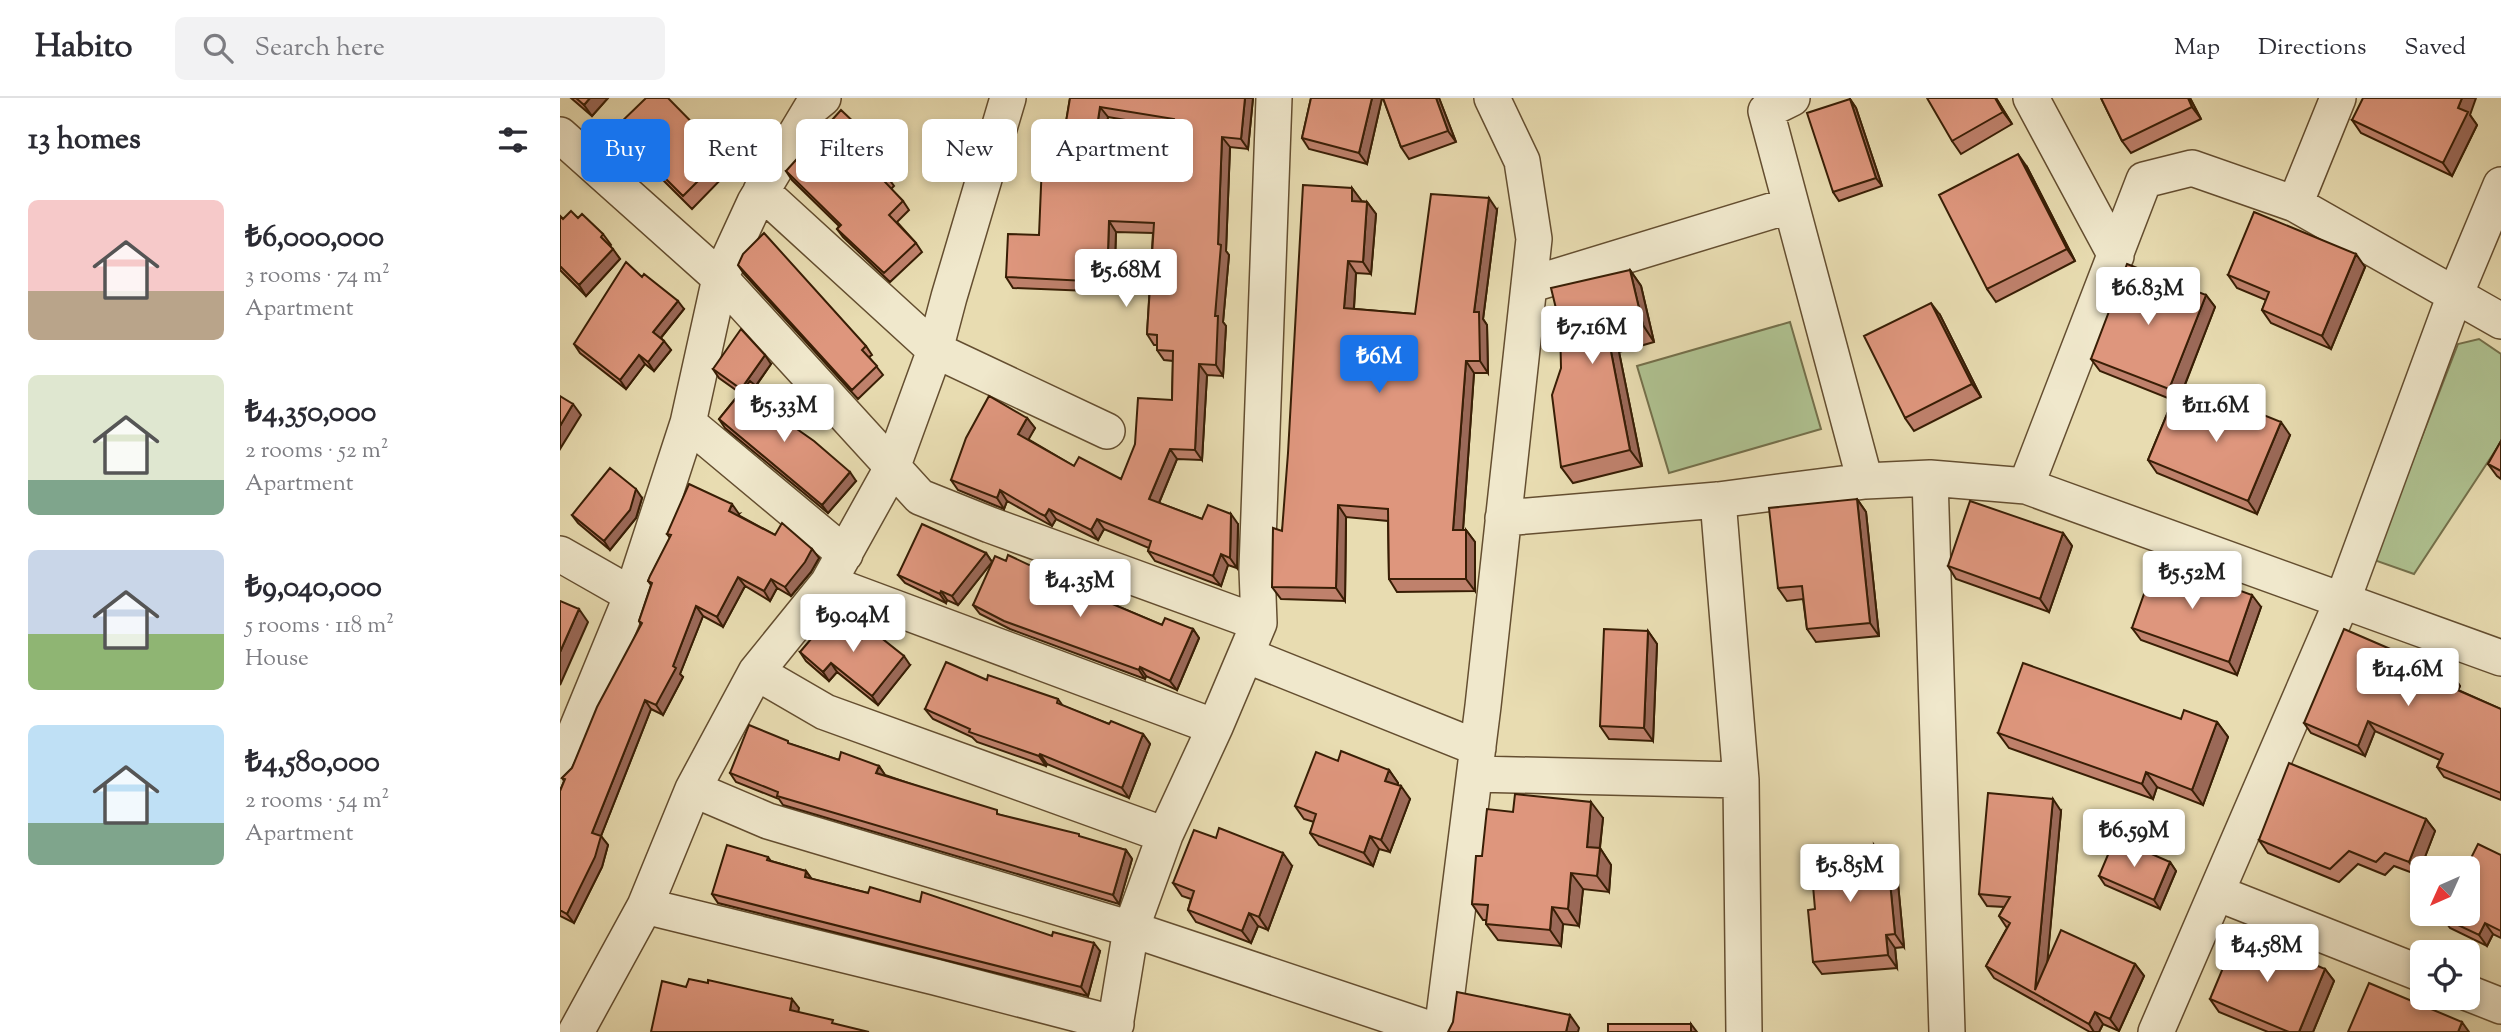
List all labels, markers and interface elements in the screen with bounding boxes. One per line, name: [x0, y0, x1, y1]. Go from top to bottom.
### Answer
search box: [175, 17, 665, 80]
text: Habito: [35, 24, 133, 72]
icon: search: [199, 29, 237, 67]
text: Search here: [255, 30, 385, 67]
text: Map: [2174, 31, 2220, 65]
text: Directions: [2258, 31, 2366, 65]
text: Saved: [2404, 31, 2466, 65]
text: 13 homes: [28, 119, 141, 162]
chip: Buy: [581, 119, 670, 182]
chip: Rent: [684, 119, 782, 182]
chip: Filters: [796, 119, 908, 182]
chip: New: [922, 119, 1017, 182]
chip: Apartment: [1031, 119, 1193, 182]
icon: filters: [494, 121, 532, 159]
text: ₺6,000,000: [245, 217, 384, 260]
icon: home: [84, 228, 168, 312]
pin: ₺5.68M: [1069, 250, 1183, 309]
text: ₺5.68M: [1091, 255, 1161, 288]
text: 3 rooms · 74 m²: [245, 260, 390, 293]
pin: ₺6.83M: [2091, 268, 2205, 327]
text: ₺6.83M: [2112, 273, 2184, 306]
text: Apartment: [245, 293, 354, 326]
pin: ₺7.16M: [1535, 306, 1649, 366]
text: ₺7.16M: [1557, 312, 1627, 345]
pin: ₺6M: [1345, 336, 1413, 395]
text: ₺6M: [1356, 341, 1402, 374]
pin: ₺5.33M: [727, 384, 841, 444]
pin: ₺11.6M: [2159, 384, 2273, 444]
text: ₺5.33M: [751, 390, 817, 423]
text: ₺11.6M: [2183, 390, 2249, 423]
text: ₺4,350,000: [245, 392, 376, 435]
icon: home: [84, 403, 168, 487]
text: 2 rooms · 52 m²: [245, 435, 388, 468]
text: Apartment: [245, 468, 354, 501]
pin: ₺5.52M: [2135, 552, 2249, 611]
text: ₺5.52M: [2159, 557, 2225, 590]
pin: ₺4.35M: [1023, 560, 1137, 619]
text: ₺4.35M: [1046, 565, 1114, 598]
text: ₺9,040,000: [245, 567, 382, 610]
icon: home: [84, 578, 168, 662]
pin: ₺9.04M: [796, 594, 910, 654]
text: ₺9.04M: [816, 600, 890, 633]
text: 5 rooms · 118 m²: [245, 610, 394, 643]
text: House: [245, 643, 309, 676]
pin: ₺14.6M: [2351, 648, 2465, 708]
text: ₺14.6M: [2373, 654, 2443, 687]
text: ₺4,580,000: [245, 742, 380, 785]
icon: home: [84, 753, 168, 837]
text: 2 rooms · 54 m²: [245, 785, 389, 818]
pin: ₺6.59M: [2077, 810, 2191, 869]
text: ₺6.59M: [2099, 815, 2169, 848]
text: Apartment: [245, 818, 354, 851]
pin: ₺5.85M: [1793, 844, 1907, 904]
text: ₺5.85M: [1816, 850, 1884, 883]
north arrow: [2410, 856, 2480, 926]
map controls: [2410, 856, 2480, 1010]
pin: ₺4.58M: [2210, 924, 2324, 984]
text: ₺4.58M: [2232, 930, 2302, 963]
button: locate: [2410, 940, 2480, 1010]

